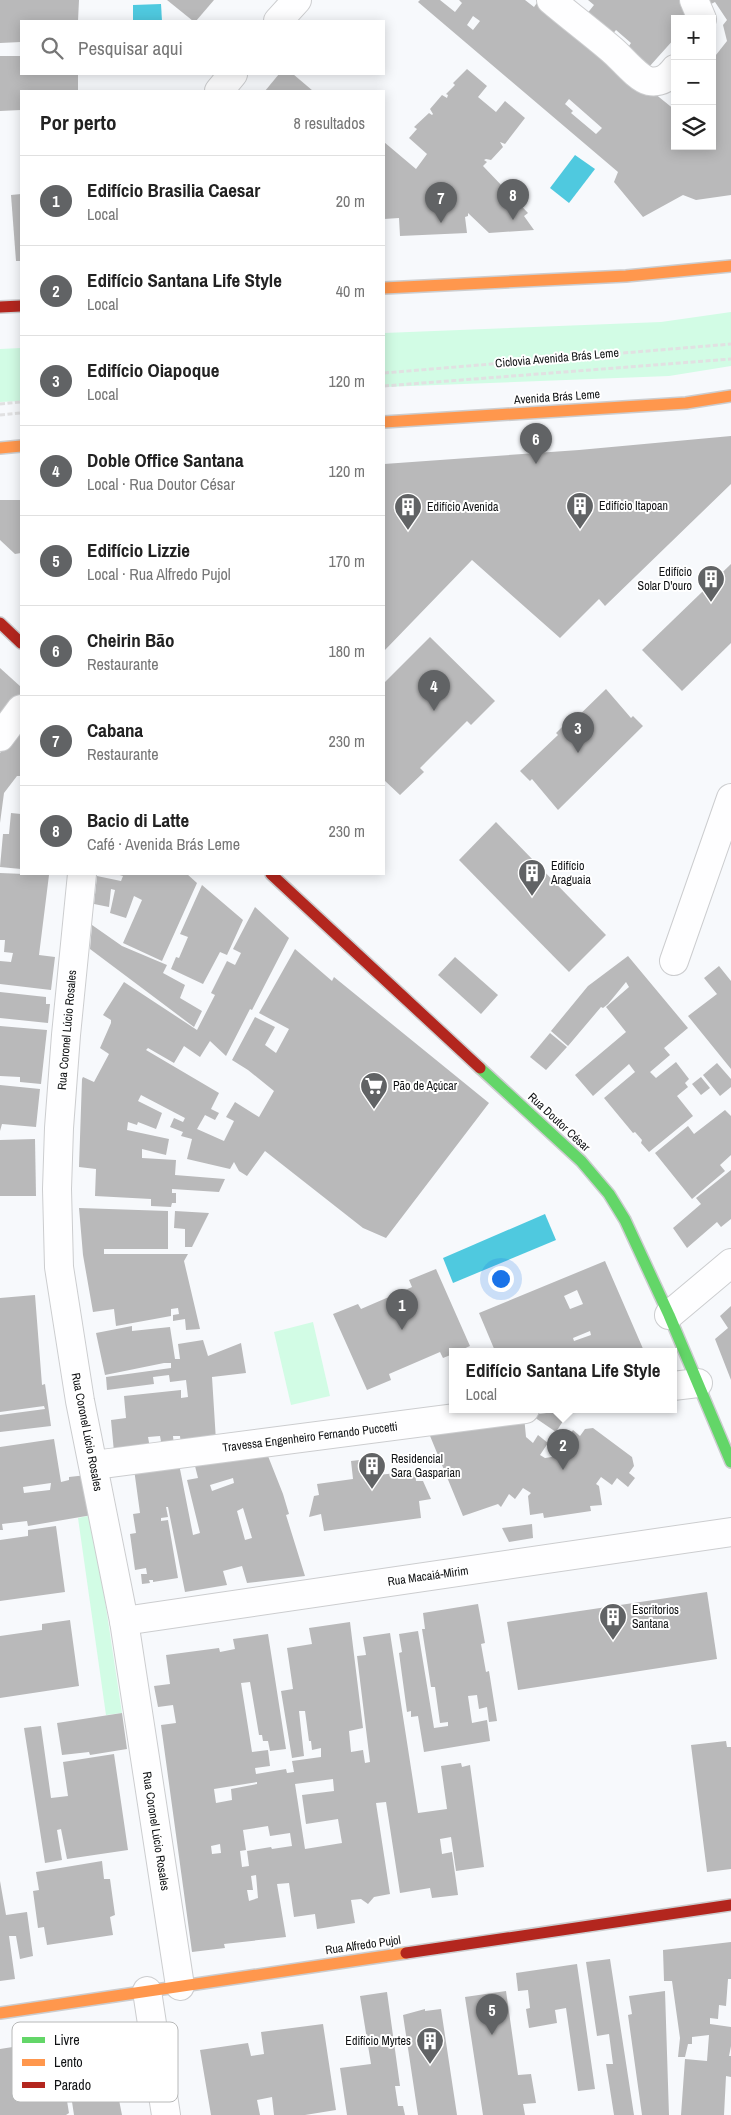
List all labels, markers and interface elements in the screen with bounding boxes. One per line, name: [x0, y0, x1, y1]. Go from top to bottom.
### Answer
map controls: [671, 15, 716, 150]
button: +: [671, 15, 716, 60]
search box: [20, 20, 385, 75]
icon: search: [38, 34, 66, 62]
text: Pesquisar aqui: [78, 35, 183, 61]
button: −: [671, 60, 716, 105]
button: layers: [671, 105, 716, 150]
text: Por perto: [40, 108, 117, 137]
text: 8 resultados: [294, 112, 365, 134]
text: Edifício Brasilia Caesar: [87, 177, 260, 203]
pin: 8: [497, 179, 529, 220]
pin: 7: [425, 182, 457, 223]
text: 1: [52, 190, 60, 212]
text: 20 m: [336, 190, 365, 212]
text: Local: [87, 203, 118, 225]
text: Edifício Santana Life Style: [87, 267, 282, 293]
text: 2: [52, 280, 60, 302]
text: 40 m: [336, 280, 365, 302]
text: Local: [87, 293, 118, 315]
street label: Ciclovia Avenida Brás Leme: [495, 345, 619, 371]
text: Edifício Oiapoque: [87, 357, 219, 383]
text: 3: [52, 370, 60, 392]
text: 120 m: [329, 370, 365, 392]
text: Local: [87, 383, 118, 405]
street label: Avenida Brás Leme: [512, 386, 601, 408]
pin: 6: [520, 423, 552, 464]
text: Doble Office Santana: [87, 447, 244, 473]
text: 4: [52, 460, 60, 482]
text: 120 m: [329, 460, 365, 482]
text: Local · Rua Doutor César: [87, 473, 235, 495]
building icon: Edifício Itapoan: [565, 491, 595, 530]
building icon: Edifício Avenida: [393, 492, 423, 531]
place label: Edifício Itapoan: [599, 498, 668, 514]
place label: Edifício Avenida: [427, 499, 499, 515]
text: Edifício Lizzie: [87, 537, 190, 563]
text: 5: [52, 550, 60, 572]
text: 170 m: [329, 550, 365, 572]
text: Local · Rua Alfredo Pujol: [87, 563, 231, 585]
place label: Edifício Solar D'ouro: [638, 564, 692, 594]
building icon: Edifício Solar D'ouro: [696, 564, 726, 603]
text: Cheirin Bão: [87, 627, 174, 653]
text: 6: [52, 640, 60, 662]
text: 180 m: [329, 640, 365, 662]
text: Restaurante: [87, 653, 158, 675]
pin: 4: [418, 670, 450, 711]
pin: 3: [562, 712, 594, 753]
text: Cabana: [87, 717, 143, 743]
text: 7: [52, 730, 60, 752]
text: 230 m: [329, 730, 365, 752]
text: Restaurante: [87, 743, 158, 765]
text: Bacio di Latte: [87, 807, 189, 833]
text: 8: [52, 820, 60, 842]
text: 230 m: [329, 820, 365, 842]
text: Café · Avenida Brás Leme: [87, 833, 240, 855]
building icon: Edifício Araguaia: [517, 858, 547, 897]
place label: Edifício Araguaia: [550, 858, 591, 888]
street label: Rua Coronel Lúcio Rosales: [54, 969, 80, 1091]
supermarket icon: Pão de Açúcar: [359, 1071, 389, 1110]
place label: Pão de Açúcar: [393, 1078, 458, 1094]
street label: Rua Doutor César: [525, 1089, 594, 1155]
your location: [488, 1266, 514, 1292]
pin: 1: [386, 1289, 418, 1330]
popup: [449, 1348, 677, 1413]
text: Edifício Santana Life Style: [466, 1357, 660, 1383]
street label: Rua Coronel Lúcio Rosales: [68, 1371, 106, 1493]
text: Local: [466, 1383, 497, 1405]
street label: Travessa Engenheiro Fernando Puccetti: [221, 1418, 399, 1456]
pin: 2: [547, 1429, 579, 1470]
building icon: Residencial Sara Gasparian: [357, 1451, 387, 1490]
place label: Residencial Sara Gasparian: [391, 1451, 460, 1481]
street label: Rua Macaiá-Mirim: [387, 1562, 469, 1590]
building icon: Escritorios Santana: [598, 1602, 628, 1641]
place label: Escritorios Santana: [632, 1602, 679, 1632]
street label: Rua Coronel Lúcio Rosales: [139, 1770, 173, 1892]
street label: Rua Alfredo Pujol: [324, 1932, 402, 1958]
pin: 5: [476, 1994, 508, 2035]
legend: [12, 2022, 178, 2102]
building icon: Edifício Myrtes: [415, 2026, 445, 2065]
text: Livre: [54, 2031, 80, 2049]
place label: Edifício Myrtes: [345, 2033, 411, 2049]
text: Lento: [54, 2053, 83, 2071]
text: Parado: [54, 2076, 91, 2094]

